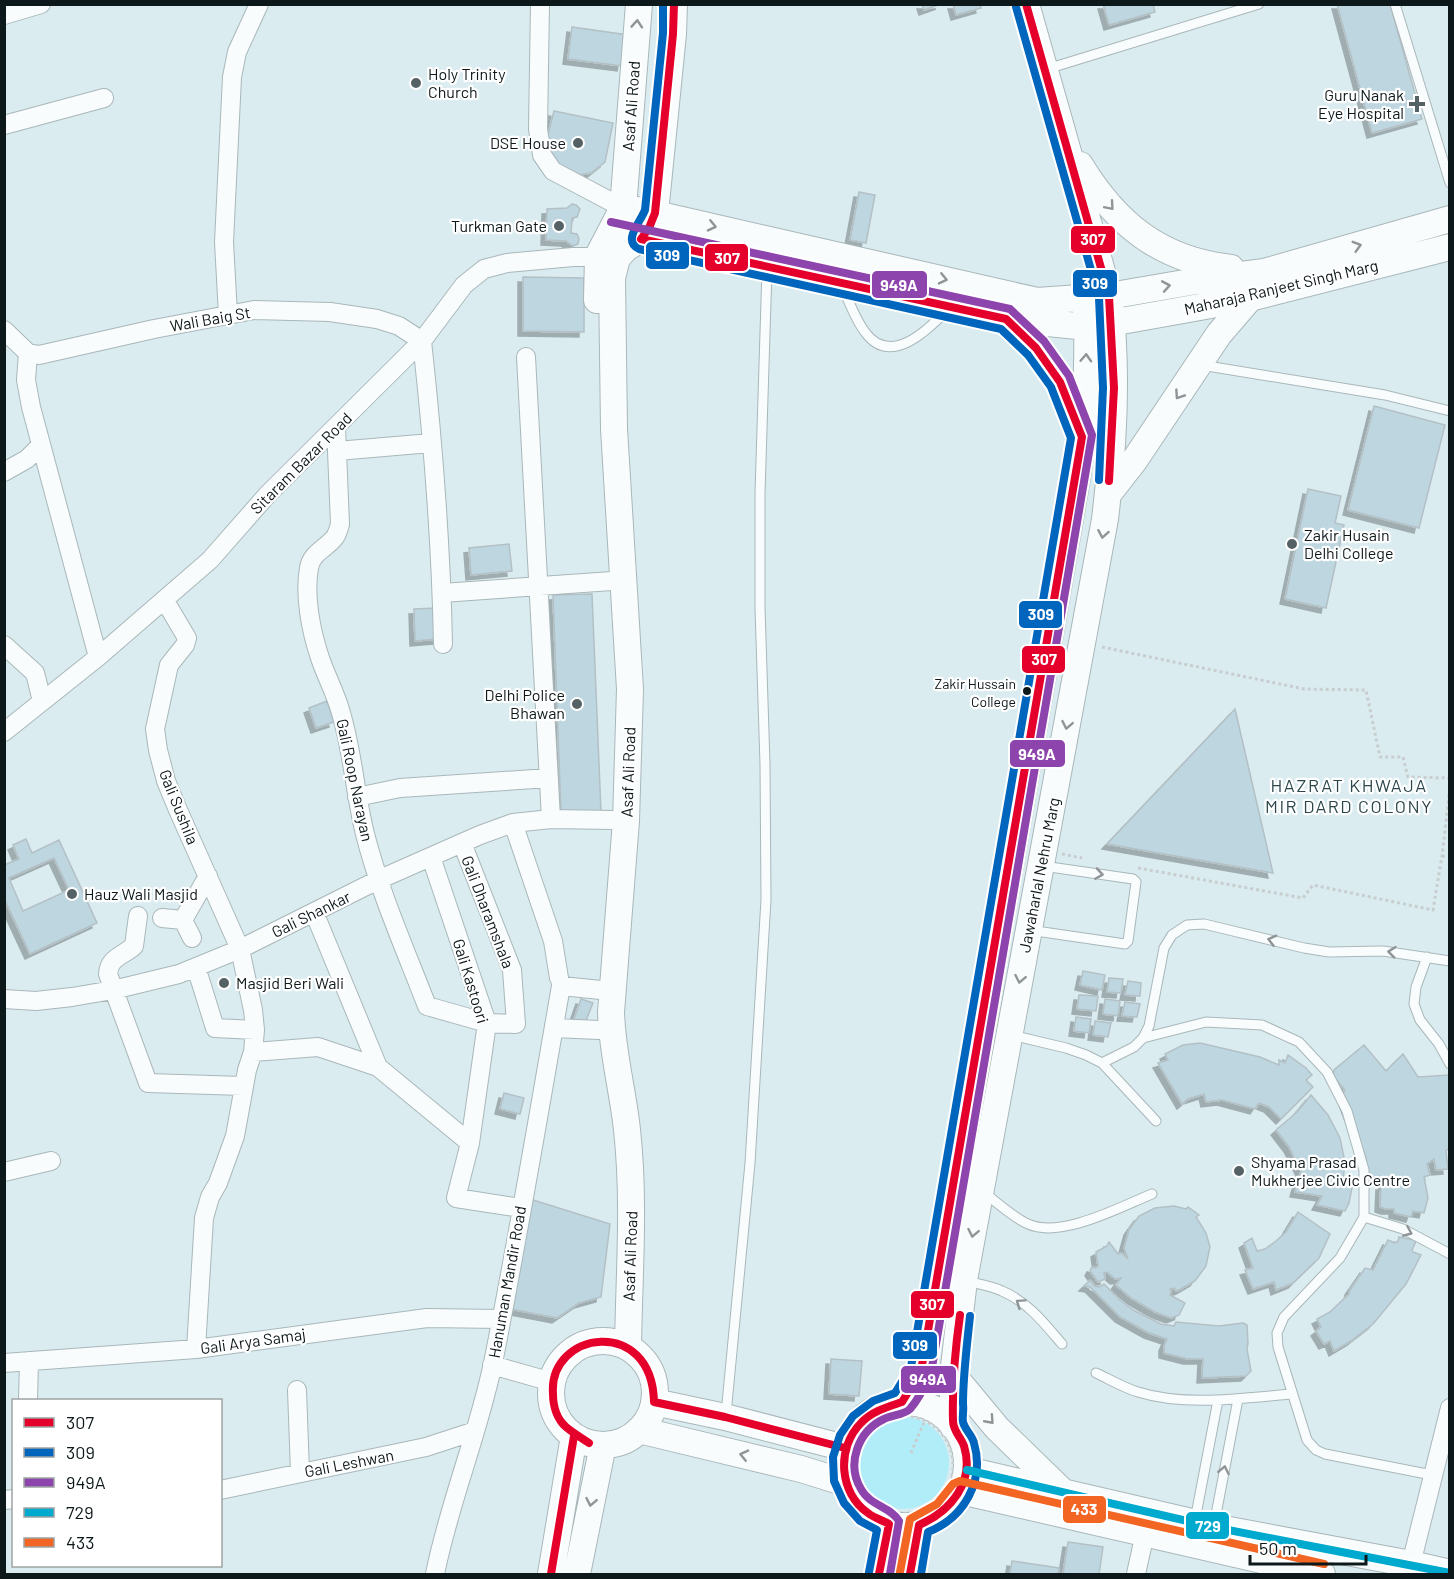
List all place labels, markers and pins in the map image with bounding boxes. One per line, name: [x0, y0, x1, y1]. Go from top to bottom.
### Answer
place label: Holy Trinity Church: [428, 64, 506, 101]
marker: Holy Trinity Church: [409, 76, 423, 90]
place label: Guru Nanak Eye Hospital: [1318, 85, 1404, 122]
marker: Guru Nanak Eye Hospital: [1408, 95, 1426, 113]
place label: DSE House: [490, 133, 566, 152]
marker: DSE House: [571, 136, 585, 150]
place label: Turkman Gate: [451, 216, 547, 235]
marker: Turkman Gate: [552, 219, 566, 233]
place label: Zakir Husain Delhi College: [1304, 525, 1393, 562]
marker: Zakir Husain Delhi College: [1285, 537, 1299, 551]
place label: Zakir Hussain College: [934, 675, 1016, 710]
place label: Delhi Police Bhawan: [485, 685, 565, 722]
marker: Zakir Hussain College: [1021, 685, 1033, 697]
marker: Delhi Police Bhawan: [570, 697, 584, 711]
place label: Hauz Wali Masjid: [84, 884, 198, 903]
marker: Hauz Wali Masjid: [65, 887, 79, 901]
place label: Masjid Beri Wali: [236, 973, 344, 992]
marker: Masjid Beri Wali: [217, 976, 231, 990]
place label: Shyama Prasad Mukherjee Civic Centre: [1251, 1152, 1410, 1189]
marker: Shyama Prasad Mukherjee Civic Centre: [1232, 1164, 1246, 1178]

